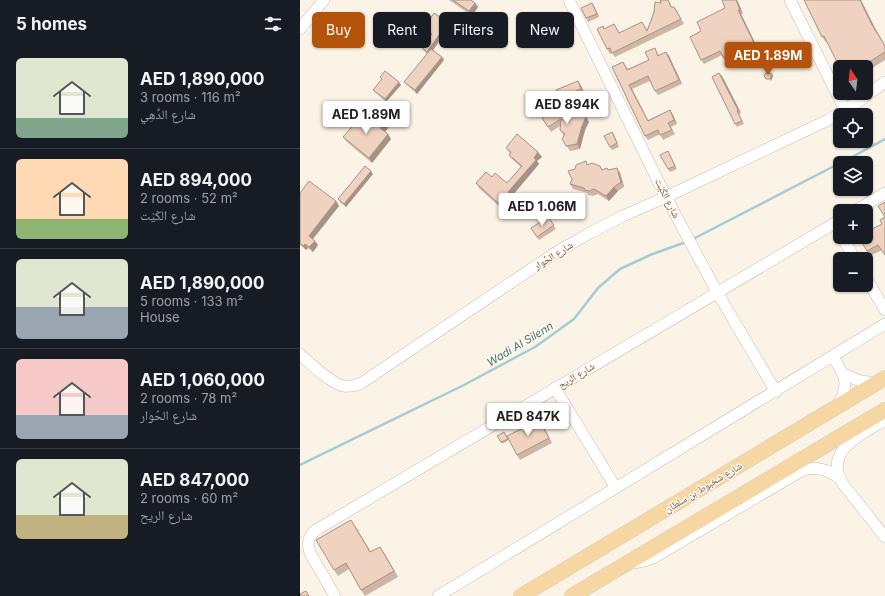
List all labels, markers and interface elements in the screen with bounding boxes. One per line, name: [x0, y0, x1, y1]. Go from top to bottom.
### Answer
chip: Buy: [312, 12, 365, 48]
chip: Rent: [373, 12, 431, 48]
chip: Filters: [439, 12, 508, 48]
chip: New: [516, 12, 574, 48]
icon: filters: [262, 13, 284, 35]
text: 5 homes: [16, 14, 87, 34]
pin: AED 1.89M: [722, 42, 814, 76]
text: AED 1.89M: [734, 47, 802, 63]
north arrow: [833, 60, 873, 100]
map controls: [833, 60, 873, 292]
text: AED 1,890,000: [140, 69, 265, 89]
icon: home: [48, 74, 96, 122]
text: 3 rooms · 116 m²: [140, 89, 241, 105]
pin: AED 894K: [526, 91, 608, 125]
text: AED 894K: [534, 96, 600, 112]
pin: AED 1.89M: [320, 101, 412, 135]
text: شارع الدِّهِي: [140, 106, 196, 122]
text: AED 1.89M: [332, 106, 400, 122]
button: locate: [833, 108, 873, 148]
button: layers: [833, 156, 873, 196]
text: AED 894,000: [140, 170, 252, 190]
icon: home: [48, 175, 96, 223]
street label: شارع الكَيْت: [652, 176, 683, 221]
text: 2 rooms · 52 m²: [140, 190, 238, 206]
pin: AED 1.06M: [496, 193, 588, 227]
text: AED 1.06M: [508, 198, 576, 214]
button: +: [833, 204, 873, 244]
text: شارع الكَيْت: [140, 207, 196, 223]
street label: شارع الحُوار: [530, 238, 576, 273]
button: −: [833, 252, 873, 292]
text: AED 1,890,000: [140, 273, 265, 293]
icon: home: [48, 275, 96, 323]
text: 5 rooms · 133 m²: [140, 293, 243, 309]
text: House: [140, 309, 180, 325]
water label: Wadi Al Silenn: [484, 319, 556, 369]
street label: شارع الريح: [556, 359, 597, 391]
text: AED 1,060,000: [140, 370, 265, 390]
icon: home: [48, 375, 96, 423]
text: 2 rooms · 78 m²: [140, 390, 237, 406]
pin: AED 847K: [487, 403, 569, 437]
text: شارع الحُوار: [140, 407, 197, 423]
text: AED 847K: [496, 408, 560, 424]
street label: شارع شخبوط بن سلطان: [662, 459, 745, 516]
text: AED 847,000: [140, 470, 249, 490]
icon: home: [48, 475, 96, 523]
text: 2 rooms · 60 m²: [140, 490, 238, 506]
text: شارع الريح: [140, 507, 193, 523]

